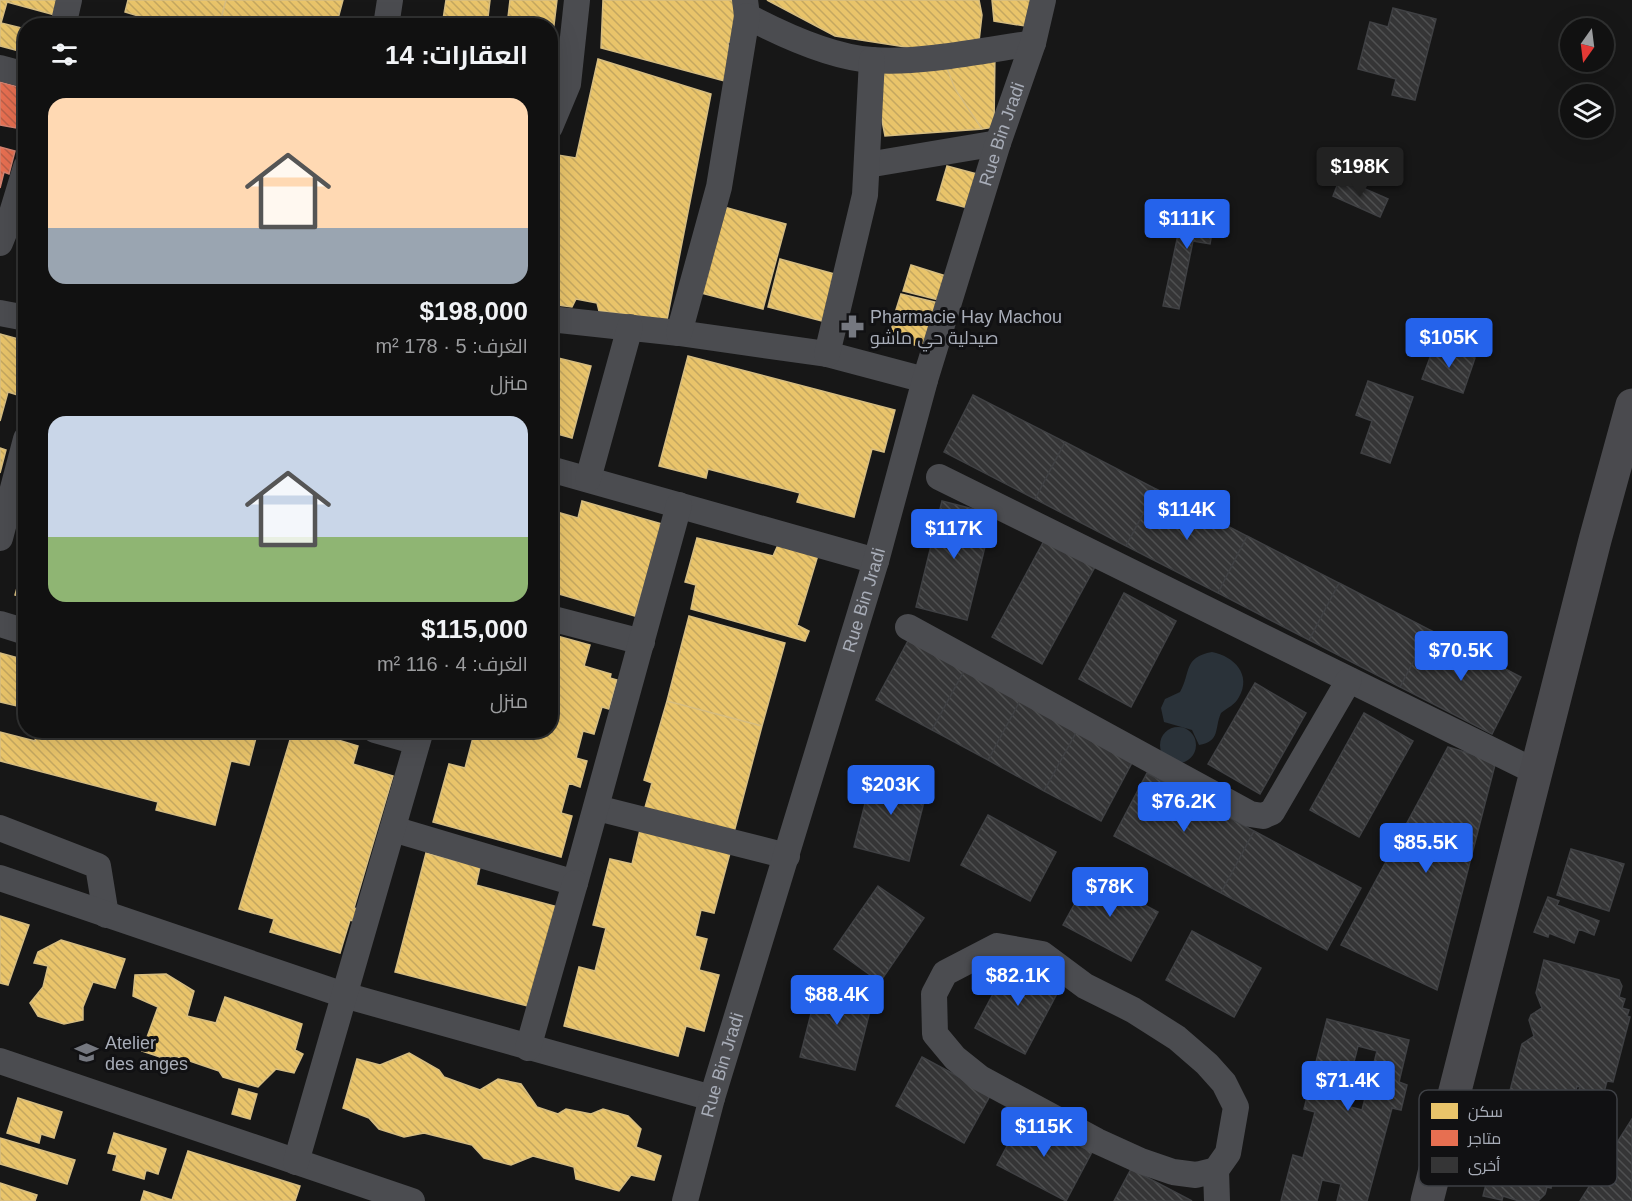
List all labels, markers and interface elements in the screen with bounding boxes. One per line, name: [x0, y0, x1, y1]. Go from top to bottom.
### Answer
north arrow: [1560, 18, 1614, 72]
map controls: [1560, 18, 1614, 138]
icon: filters: [48, 38, 81, 71]
text: العقارات: 14: [385, 40, 528, 70]
street label: Rue Bin Jradi: [975, 80, 1028, 189]
button: layers: [1560, 84, 1614, 138]
icon: home: [234, 137, 342, 245]
pin: $198K: [1318, 147, 1402, 198]
text: $198K: [1331, 155, 1389, 177]
pin: $111K: [1145, 199, 1229, 250]
text: $111K: [1159, 207, 1215, 229]
text: $198,000: [420, 296, 528, 326]
place label: Pharmacie Hay Machou صيدلية حي ماشو: [870, 307, 1062, 352]
pharmacy icon: Pharmacie Hay Machou صيدلية حي ماشو: [839, 314, 865, 340]
pin: $105K: [1407, 318, 1491, 369]
text: $105K: [1420, 326, 1478, 348]
text: الغرف: 5 · 178 m²: [375, 335, 528, 357]
text: منزل: [490, 372, 528, 394]
icon: home: [234, 455, 342, 563]
pin: $114K: [1145, 490, 1229, 541]
text: $114K: [1158, 498, 1216, 520]
pin: $117K: [912, 509, 996, 560]
text: $117K: [925, 517, 983, 539]
street label: Rue Bin Jradi: [839, 546, 889, 655]
text: $115,000: [421, 614, 528, 644]
pin: $70.5K: [1412, 631, 1510, 682]
text: $70.5K: [1429, 639, 1493, 661]
text: الغرف: 4 · 116 m²: [377, 653, 528, 675]
text: منزل: [490, 690, 528, 712]
pin: $203K: [849, 765, 933, 816]
text: $203K: [862, 773, 920, 795]
pin: $76.2K: [1135, 782, 1233, 833]
text: $76.2K: [1152, 790, 1216, 812]
pin: $85.5K: [1377, 823, 1475, 874]
text: $85.5K: [1394, 831, 1458, 853]
pin: $78K: [1074, 867, 1146, 918]
text: $78K: [1086, 875, 1134, 897]
pin: $82.1K: [969, 956, 1067, 1007]
text: $82.1K: [986, 964, 1050, 986]
pin: $88.4K: [788, 975, 886, 1026]
text: $88.4K: [805, 983, 869, 1005]
street label: Rue Bin Jradi: [697, 1010, 747, 1119]
place label: Atelier des anges: [105, 1033, 188, 1074]
school or university icon: Atelier des anges: [74, 1040, 100, 1066]
pin: $71.4K: [1299, 1061, 1397, 1112]
text: $71.4K: [1316, 1069, 1380, 1091]
legend: [1419, 1090, 1617, 1186]
text: سكن: [1468, 1103, 1503, 1122]
pin: $115K: [1002, 1107, 1086, 1158]
text: $115K: [1015, 1115, 1073, 1137]
text: متاجر: [1467, 1130, 1501, 1148]
text: أخرى: [1468, 1156, 1500, 1176]

